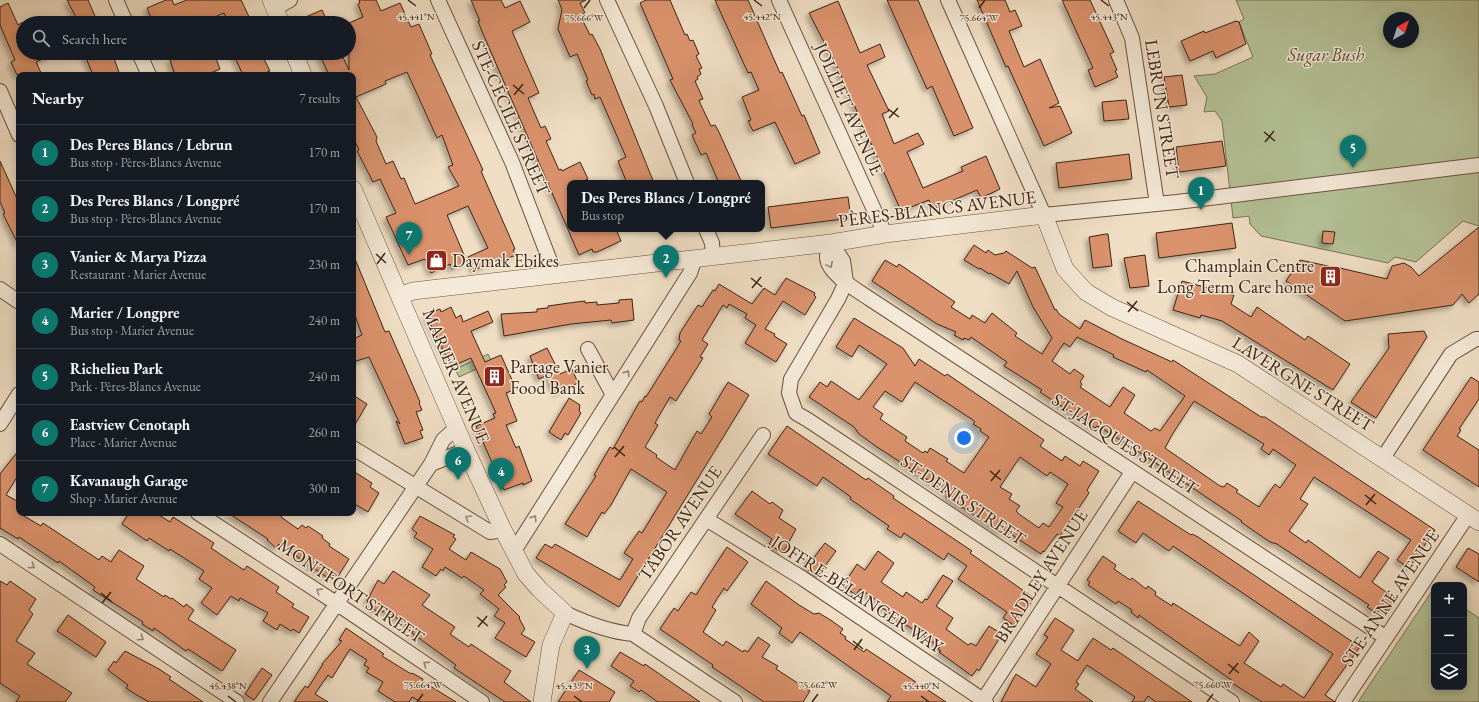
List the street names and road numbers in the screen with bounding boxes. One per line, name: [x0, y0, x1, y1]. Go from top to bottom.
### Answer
street label: STE-CÉCILE STREET: [467, 37, 556, 200]
street label: JOLLIET AVENUE: [809, 37, 889, 179]
street label: LEBRUN STREET: [1140, 38, 1185, 181]
street label: PÈRES-BLANCS AVENUE: [837, 185, 1037, 232]
street label: MARIER AVENUE: [418, 305, 495, 447]
street label: LAVERGNE STREET: [1228, 331, 1379, 437]
street label: ST-JACQUES STREET: [1048, 388, 1204, 500]
street label: ST-DENIS STREET: [896, 449, 1031, 550]
street label: TABOR AVENUE: [633, 461, 726, 585]
street label: BRADLEY AVENUE: [989, 505, 1092, 647]
street label: STE-ANNE AVENUE: [1335, 525, 1444, 671]
street label: JOFFRE-BÉLANGER WAY: [766, 529, 949, 658]
street label: MONTFORT STREET: [274, 533, 430, 649]

